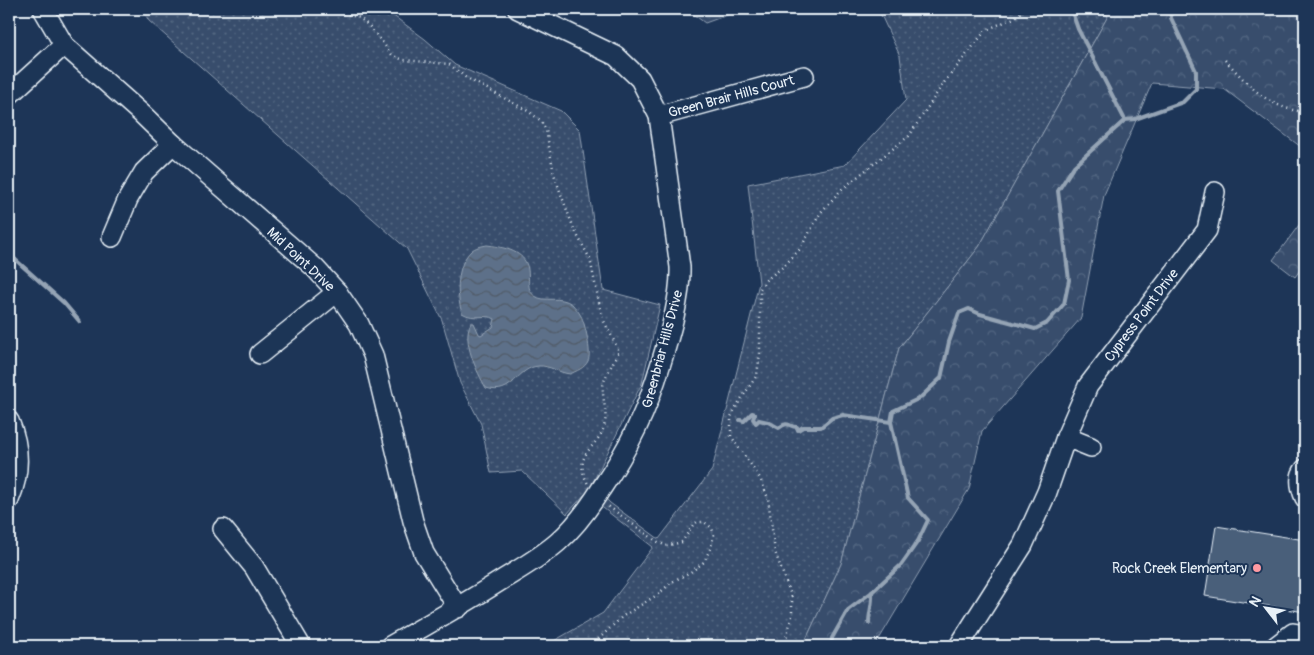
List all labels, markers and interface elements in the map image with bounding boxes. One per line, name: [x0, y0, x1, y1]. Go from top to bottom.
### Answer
street label: Green Brair Hills Court: [666, 71, 796, 121]
street label: Mid Point Drive: [263, 224, 338, 295]
street label: Cypress Point Drive: [1101, 265, 1182, 365]
street label: Greenbriar Hills Drive: [639, 288, 686, 410]
place label: Rock Creek Elementary: [1112, 560, 1247, 577]
marker: Rock Creek Elementary: [1251, 562, 1263, 574]
north arrow: [1242, 582, 1292, 632]
text: N: [1246, 593, 1265, 610]

